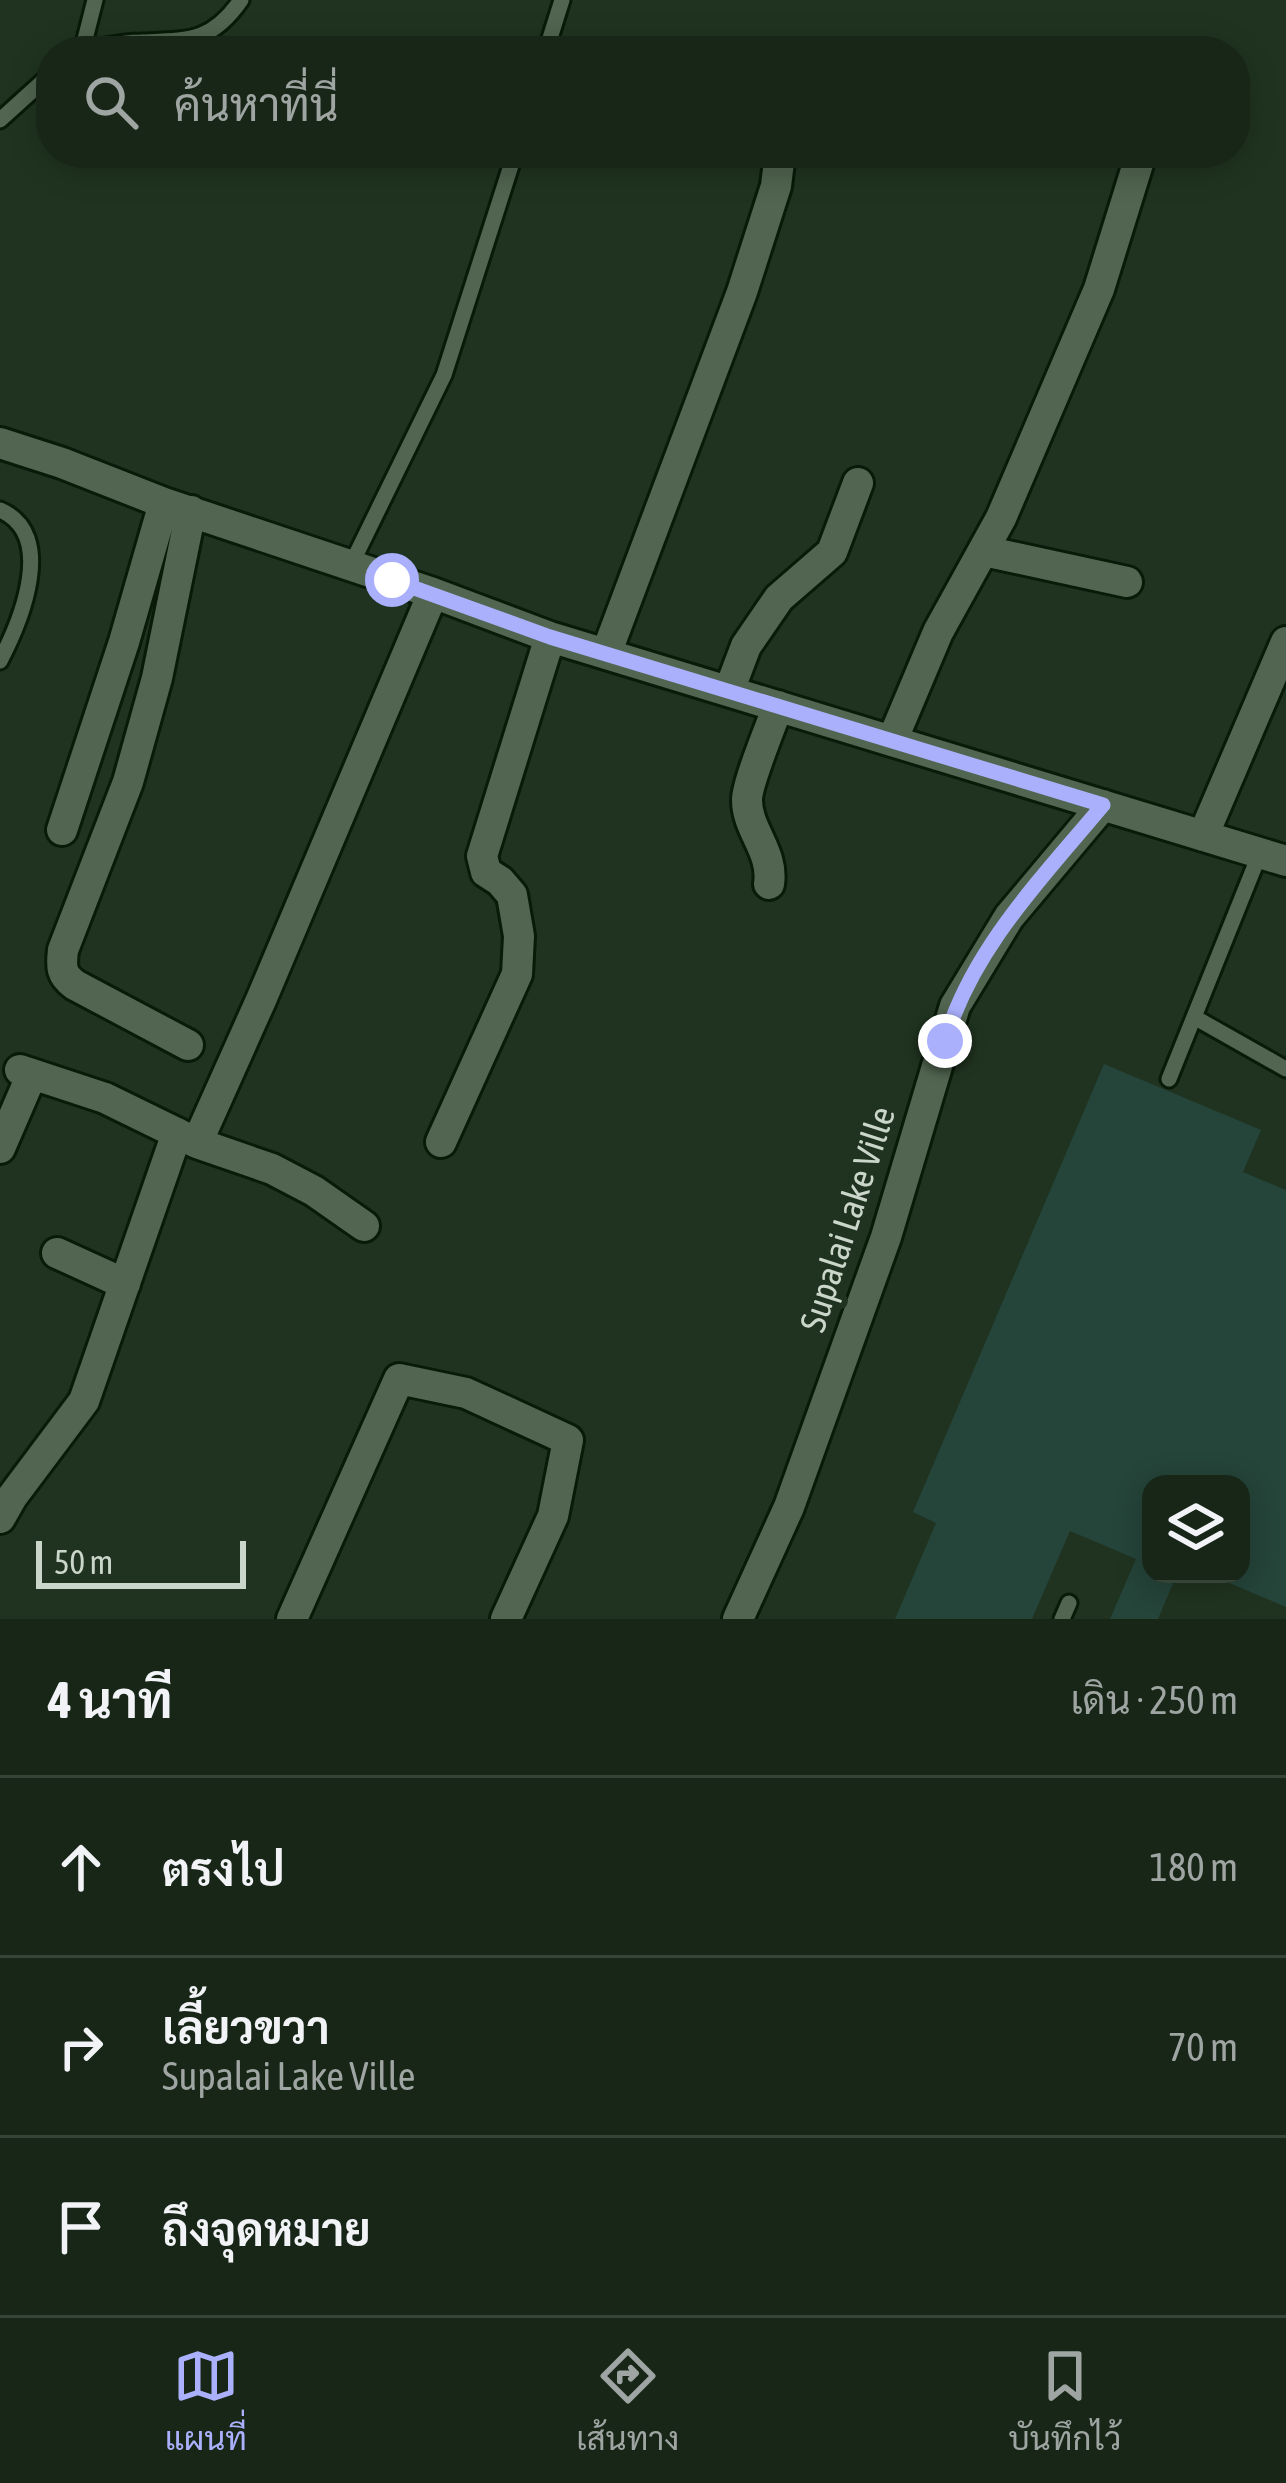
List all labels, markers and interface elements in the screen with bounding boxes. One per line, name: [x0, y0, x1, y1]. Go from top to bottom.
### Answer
search box: [36, 36, 1250, 168]
icon: search: [78, 69, 144, 135]
text: ค้นหาที่นี่: [174, 79, 338, 131]
route start: [365, 553, 419, 607]
route end: [918, 1014, 972, 1068]
street label: Supalai Lake Ville: [791, 1101, 903, 1337]
map controls: [1142, 1475, 1250, 1583]
button: layers: [1142, 1475, 1250, 1583]
scale bar: [36, 1535, 246, 1588]
text: 50 m: [54, 1543, 113, 1581]
text: 4 นาที: [48, 1670, 173, 1729]
text: เดิน · 250 m: [1071, 1678, 1238, 1722]
icon: ahead: [48, 1834, 114, 1900]
text: ตรงไป: [162, 1844, 285, 1896]
text: 180 m: [1150, 1845, 1238, 1889]
text: เลี้ยวขวา: [162, 2002, 330, 2054]
icon: right: [48, 2014, 114, 2080]
text: 70 m: [1168, 2025, 1238, 2069]
text: Supalai Lake Ville: [162, 2054, 415, 2098]
icon: arrive: [48, 2194, 114, 2260]
text: ถึงจุดหมาย: [162, 2204, 371, 2256]
tab: แผนที่: [165, 2343, 247, 2458]
tab: เส้นทาง: [576, 2343, 679, 2458]
tab: บันทึกไว้: [1009, 2343, 1121, 2458]

